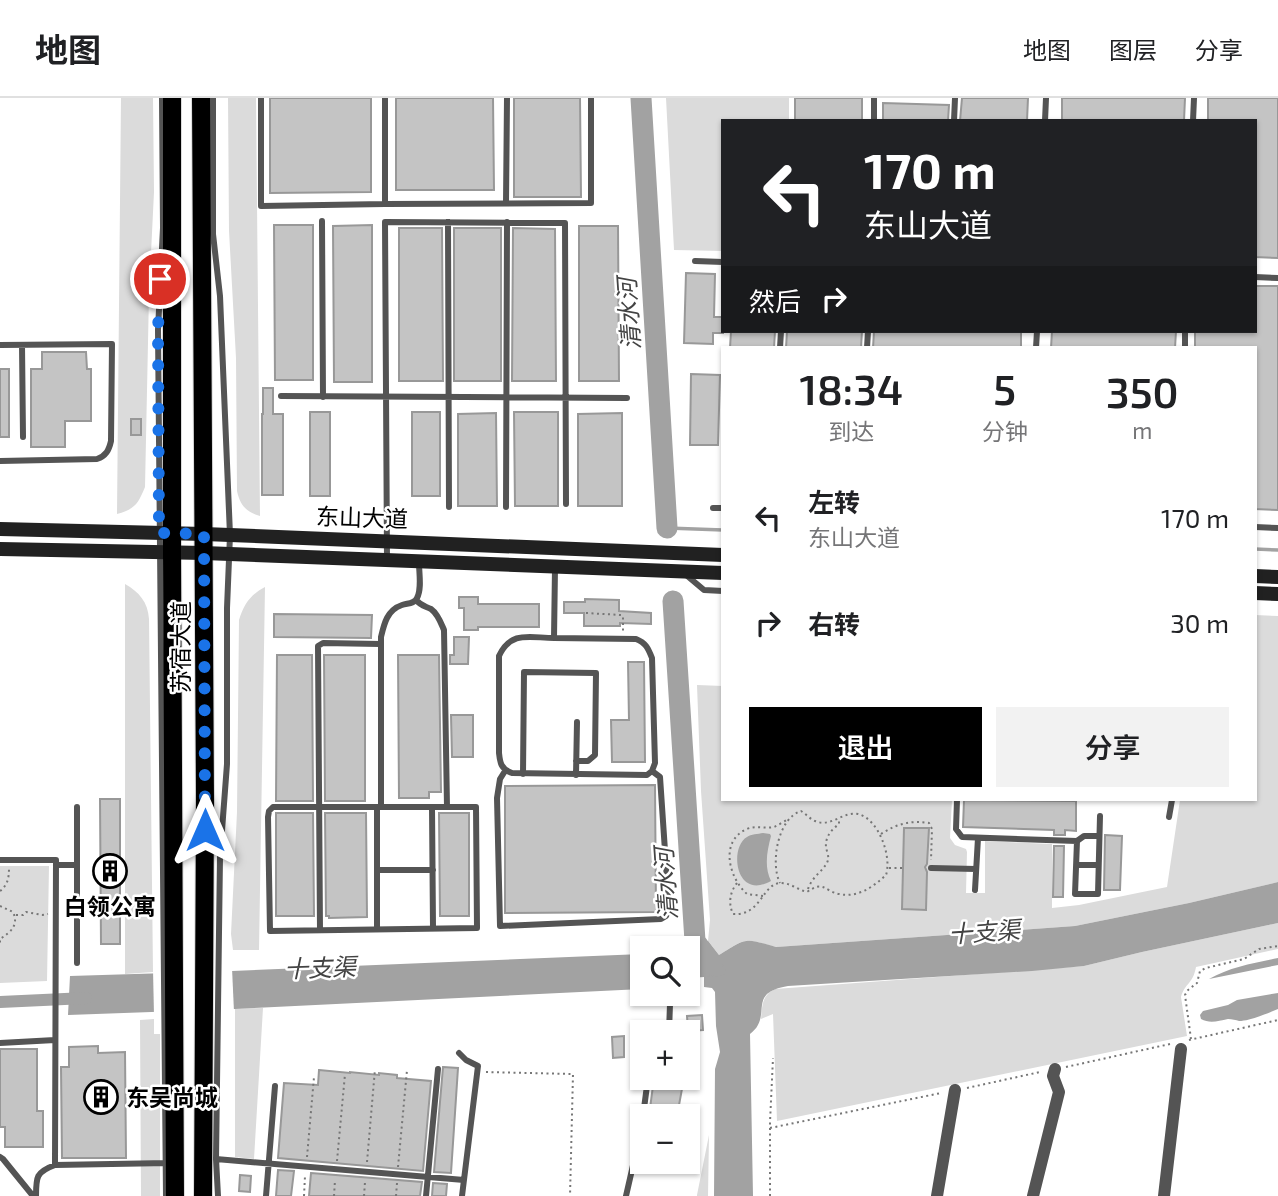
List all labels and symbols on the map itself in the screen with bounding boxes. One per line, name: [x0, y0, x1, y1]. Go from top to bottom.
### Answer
pin: [130, 249, 190, 309]
water label: 清水河: [611, 273, 645, 351]
street label: 东山大道: [316, 501, 408, 533]
street label: 苏宿大道: [166, 601, 194, 693]
position arrow: [168, 793, 242, 867]
water label: 清水河: [648, 843, 682, 921]
building icon: 白领公寓: [91, 852, 129, 890]
place label: 白领公寓: [64, 892, 156, 920]
water label: 十支渠: [947, 914, 1024, 948]
water label: 十支渠: [284, 951, 359, 983]
building icon: 东吴尚城: [82, 1078, 120, 1116]
place label: 东吴尚城: [126, 1083, 218, 1111]

